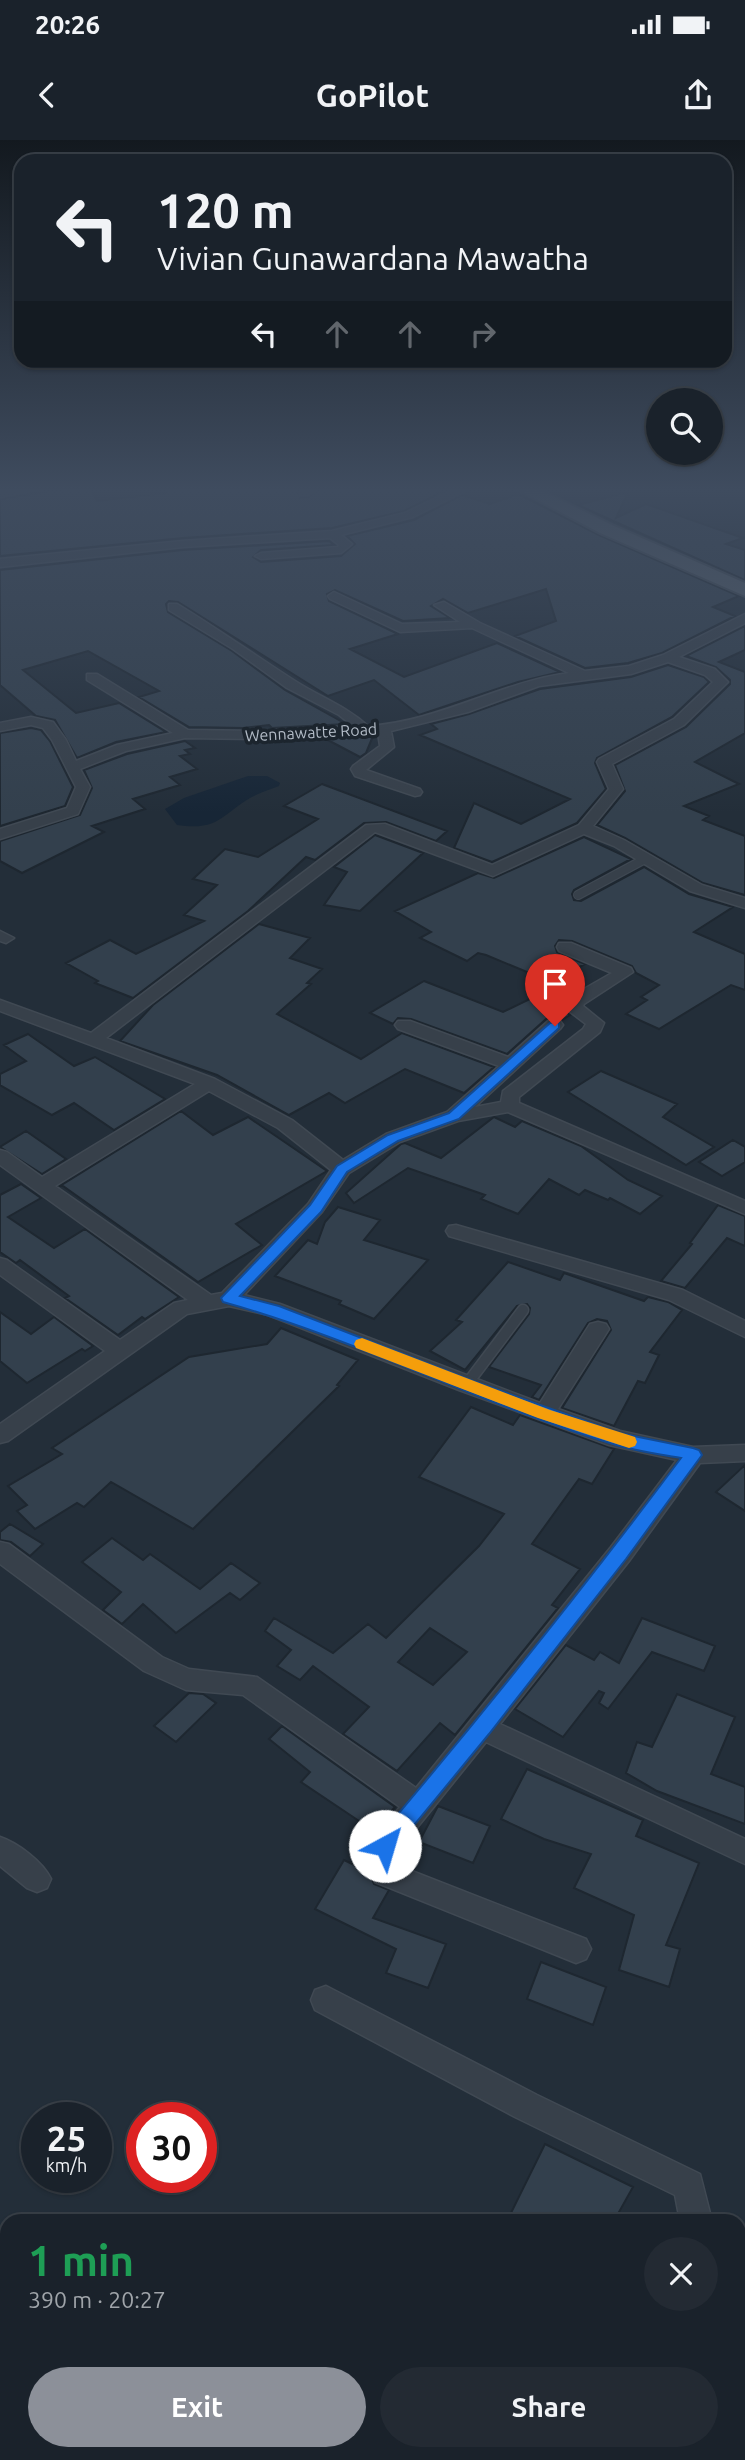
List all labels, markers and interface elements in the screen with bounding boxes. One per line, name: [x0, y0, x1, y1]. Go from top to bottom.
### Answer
text: 20:26: [35, 10, 100, 39]
icon: back: [28, 76, 66, 114]
icon: share: [679, 76, 717, 114]
text: GoPilot: [316, 77, 429, 113]
icon: left: [42, 182, 133, 273]
text: 120 m: [157, 182, 294, 237]
text: Vivian Gunawardana Mawatha: [157, 240, 589, 276]
icon: left: [245, 315, 283, 353]
icon: ahead: [318, 315, 356, 353]
icon: ahead: [391, 315, 429, 353]
icon: right: [464, 315, 502, 353]
map controls: [646, 388, 723, 465]
button: search: [646, 388, 723, 465]
street label: Wennawatte Road: [244, 720, 378, 744]
pin: [525, 954, 585, 1026]
icon: arrive: [536, 965, 574, 1003]
position arrow: [348, 1809, 422, 1883]
speed limit sign: 30: [126, 2102, 217, 2193]
text: 25: [47, 2118, 86, 2158]
text: km/h: [46, 2155, 87, 2175]
text: 1 min: [28, 2237, 134, 2284]
button: close: [644, 2237, 718, 2311]
text: 390 m · 20:27: [28, 2287, 166, 2312]
button: Exit: [28, 2367, 366, 2447]
button: Share: [380, 2367, 718, 2447]

